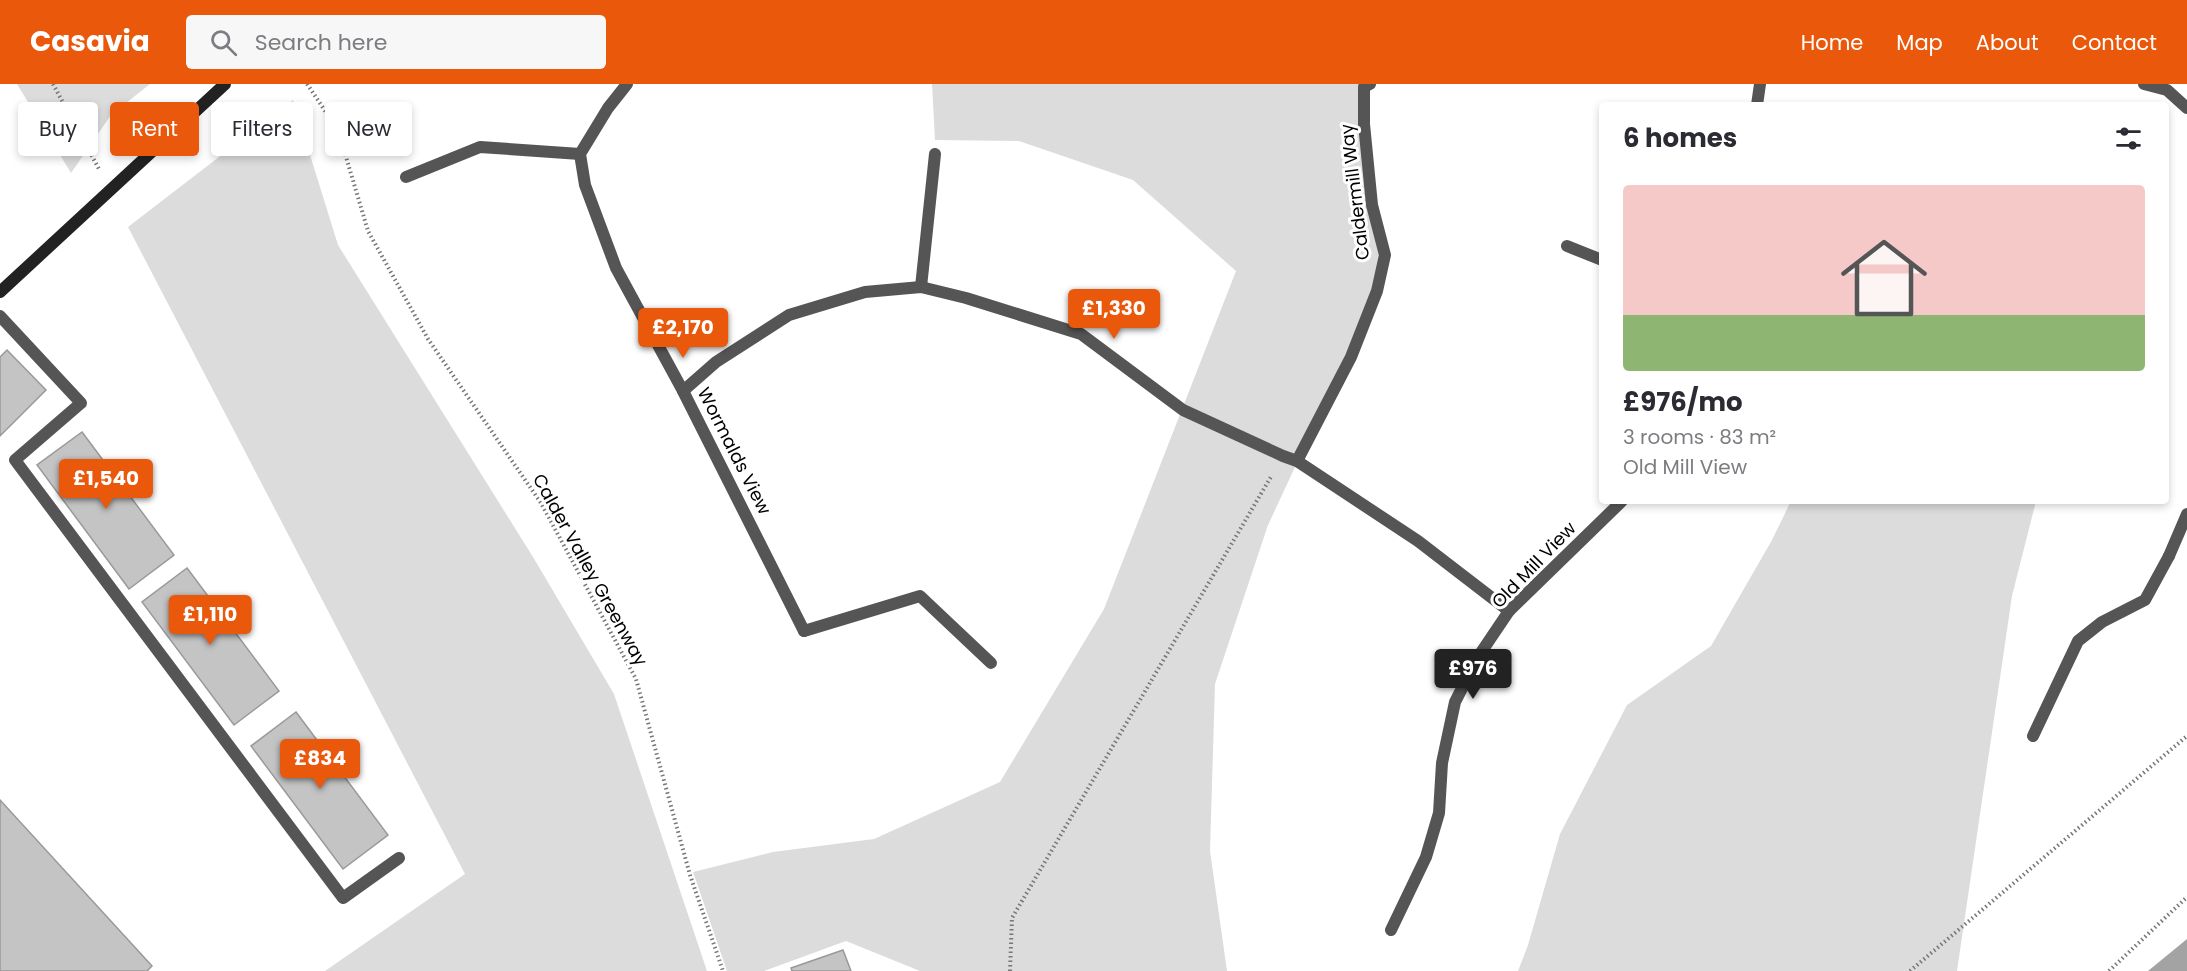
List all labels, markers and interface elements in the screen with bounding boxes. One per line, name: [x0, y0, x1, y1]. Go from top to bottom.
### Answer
search box: [186, 15, 606, 69]
text: Casavia: [30, 22, 150, 61]
icon: search: [207, 26, 240, 59]
text: Search here: [255, 27, 387, 58]
text: Home: [1801, 28, 1863, 57]
text: Map: [1896, 28, 1943, 57]
text: About: [1976, 28, 2039, 57]
text: Contact: [2072, 28, 2157, 57]
chip: Buy: [18, 102, 98, 156]
chip: Rent: [110, 102, 199, 156]
chip: Filters: [211, 102, 313, 156]
chip: New: [325, 102, 412, 156]
text: 6 homes: [1623, 120, 1737, 156]
icon: filters: [2112, 122, 2145, 155]
street label: Caldermill Way: [1334, 123, 1375, 262]
icon: home: [1830, 224, 1938, 332]
pin: £1,330: [1065, 289, 1163, 340]
text: £1,330: [1082, 294, 1146, 322]
pin: £2,170: [634, 308, 732, 359]
text: £2,170: [652, 313, 714, 341]
street label: Wormalds View: [692, 383, 777, 519]
text: £976/mo: [1623, 384, 1743, 420]
text: 3 rooms · 83 m²: [1623, 423, 1776, 451]
text: Old Mill View: [1623, 453, 1747, 481]
pin: £1,540: [57, 459, 155, 510]
text: £1,540: [73, 464, 139, 492]
street label: Calder Valley Greenway: [527, 469, 654, 670]
street label: Old Mill View: [1486, 516, 1582, 613]
pin: £1,110: [161, 595, 259, 646]
text: £1,110: [183, 600, 237, 628]
pin: £976: [1437, 649, 1509, 700]
text: £976: [1449, 654, 1498, 682]
pin: £834: [284, 739, 356, 790]
text: £834: [294, 744, 346, 772]

